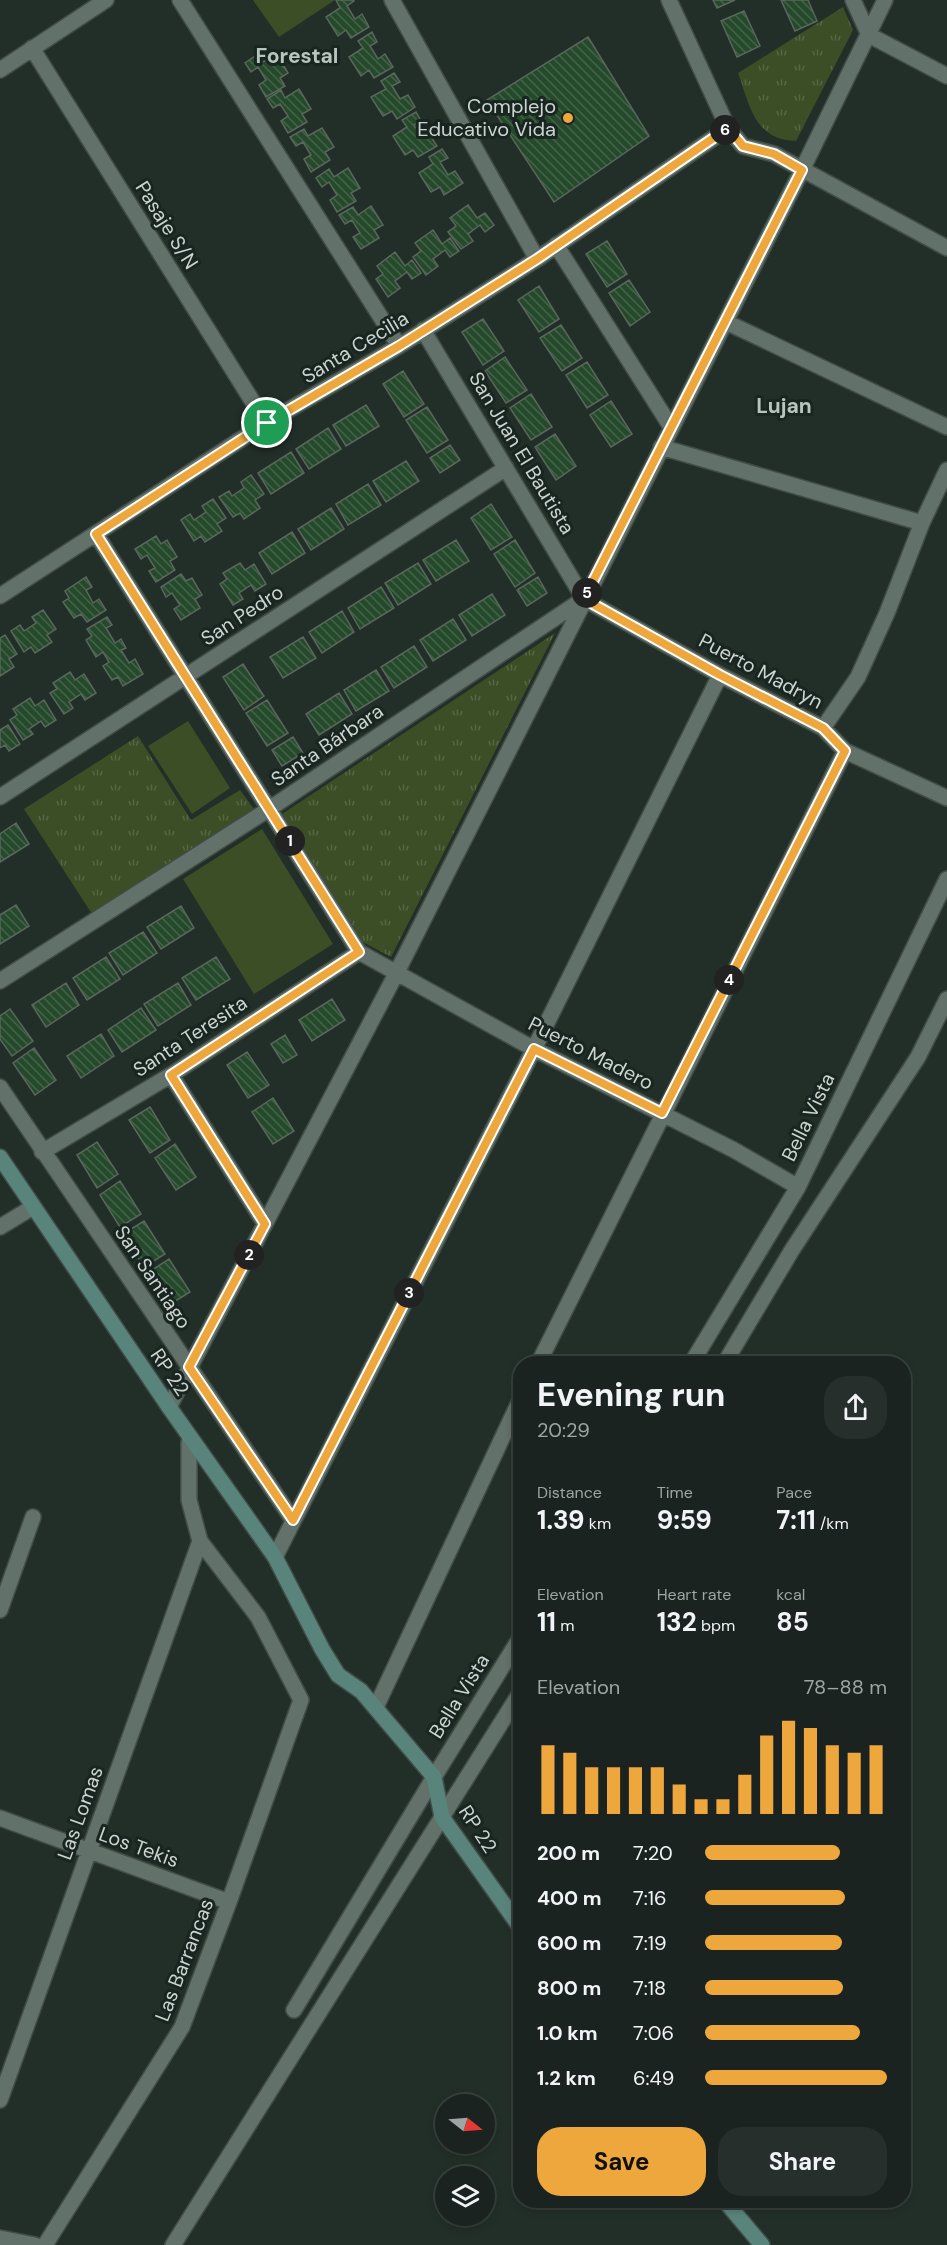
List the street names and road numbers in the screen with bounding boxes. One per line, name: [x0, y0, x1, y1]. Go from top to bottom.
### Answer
street label: Pasaje S/N: [130, 176, 204, 274]
street label: Santa Cecilia: [297, 305, 413, 389]
street label: San Juan El Bautista: [463, 367, 581, 539]
street label: San Pedro: [196, 579, 288, 651]
street label: Puerto Madryn: [694, 627, 828, 715]
street label: Santa Bárbara: [266, 698, 388, 792]
street label: Santa Teresita: [128, 989, 252, 1083]
street label: Puerto Madero: [524, 1010, 658, 1096]
street label: Bella Vista: [775, 1069, 841, 1165]
street label: San Santiago: [109, 1220, 197, 1334]
street label: RP 22: [145, 1343, 195, 1401]
street label: Bella Vista: [423, 1649, 495, 1743]
street label: Las Lomas: [51, 1763, 109, 1863]
street label: RP 22: [453, 1800, 503, 1858]
street label: Los Tekis: [96, 1821, 182, 1873]
street label: Las Barrancas: [149, 1895, 219, 2025]

